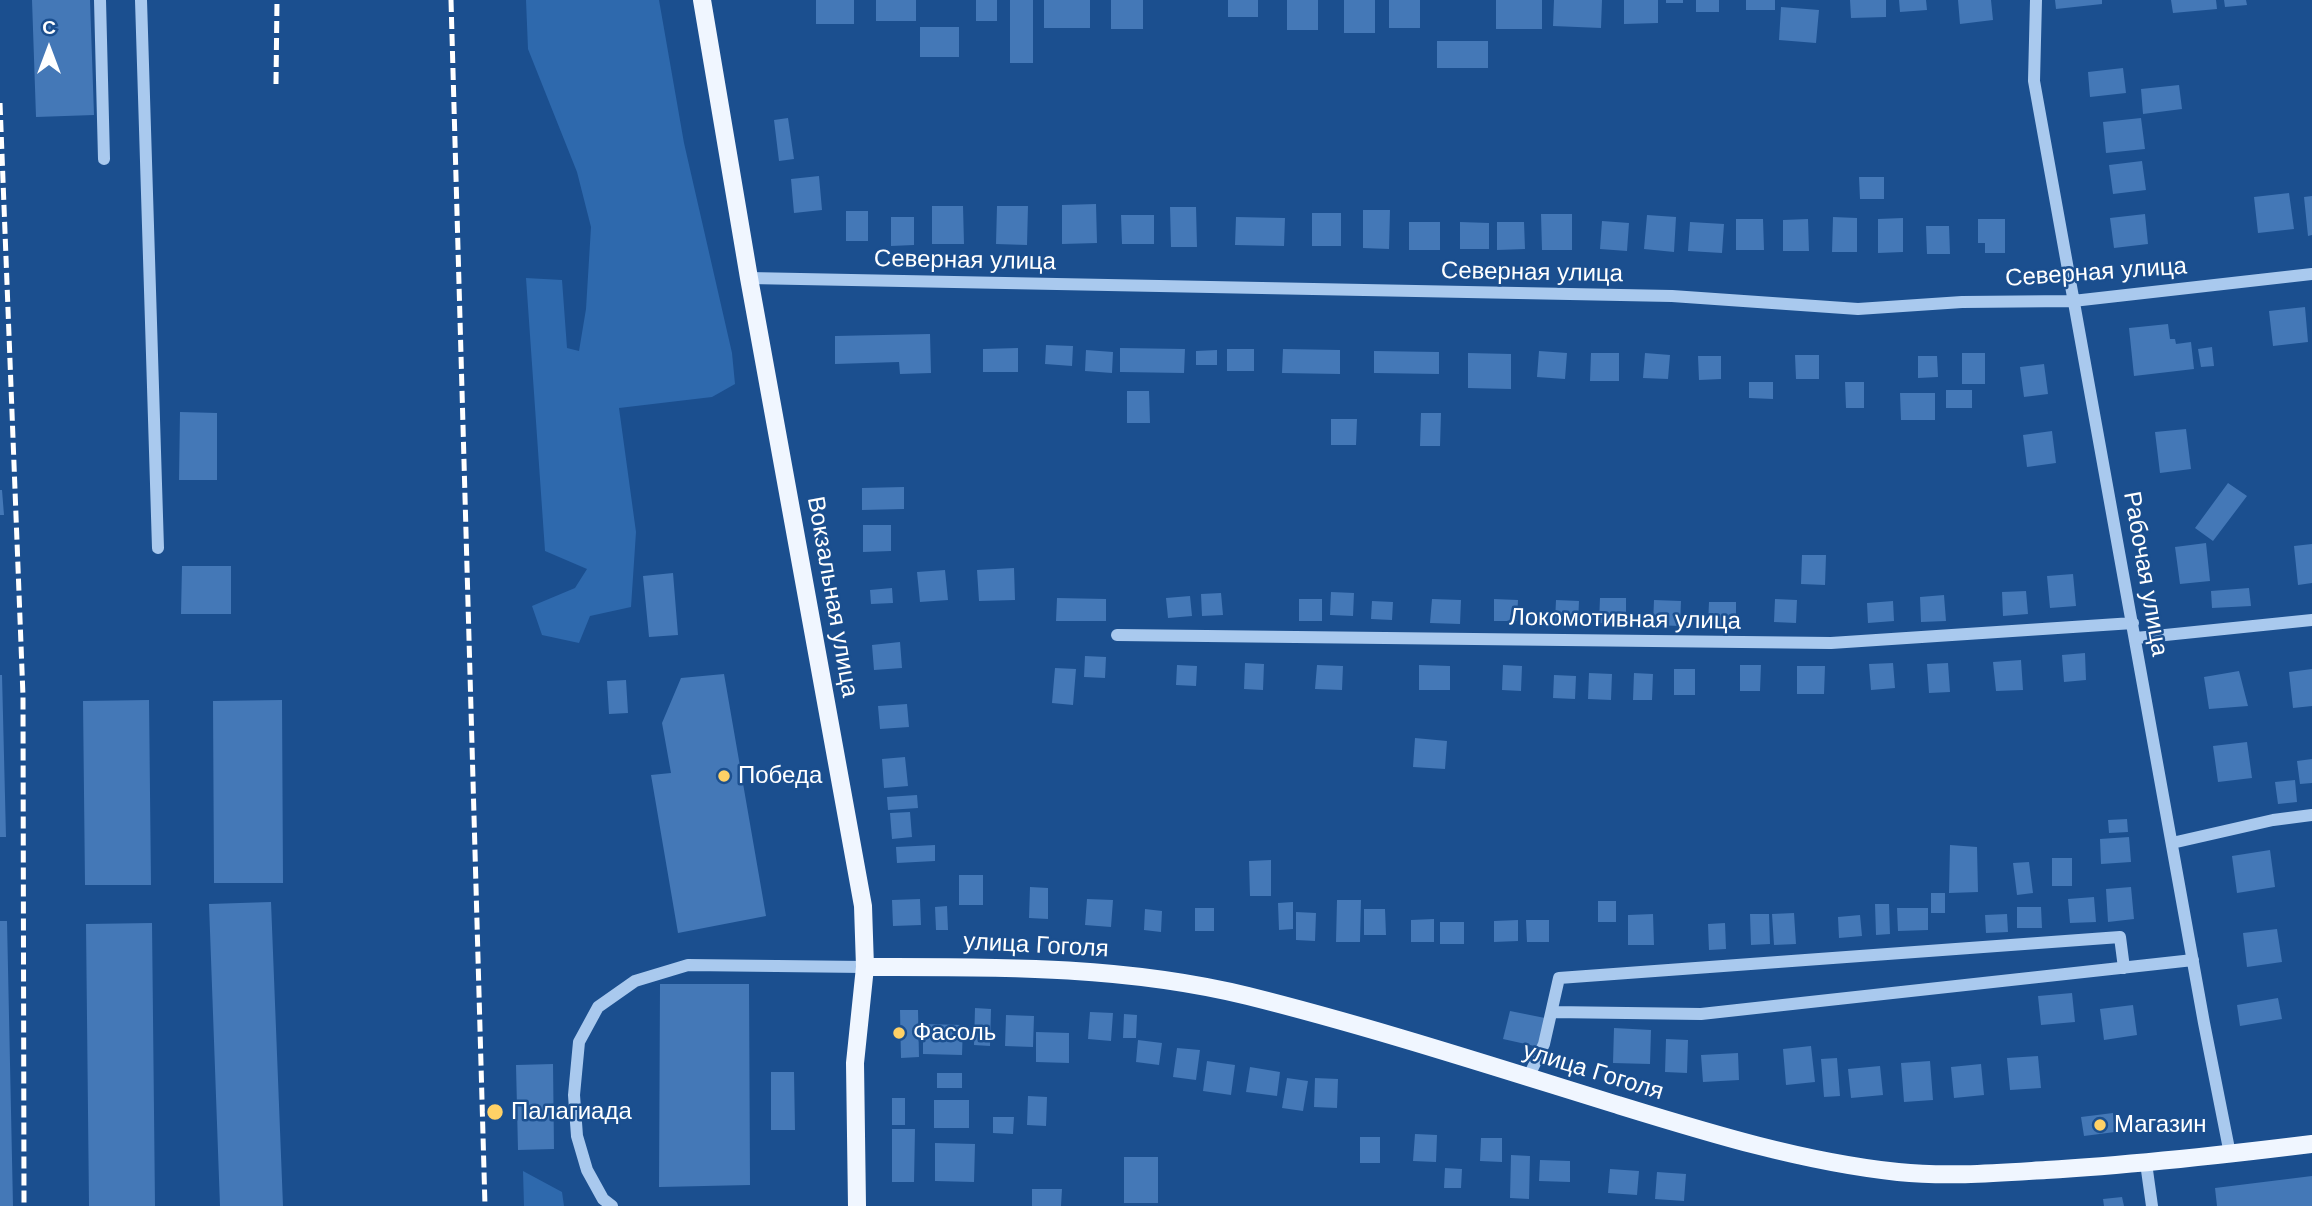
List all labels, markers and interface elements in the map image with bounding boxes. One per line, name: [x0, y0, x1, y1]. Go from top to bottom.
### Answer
north arrow: [14, 14, 84, 84]
text: С: [42, 17, 56, 38]
street label: Северная улица: [874, 245, 1056, 277]
street label: Северная улица: [2004, 252, 2188, 294]
street label: Северная улица: [1441, 257, 1623, 289]
street label: Рабочая улица: [2116, 489, 2174, 659]
street label: Вокзальная улица: [800, 494, 864, 700]
street label: Локомотивная улица: [1509, 604, 1741, 636]
place label: Победа: [738, 762, 822, 790]
marker: Победа: [716, 768, 732, 784]
street label: улица Гоголя: [963, 928, 1109, 964]
place label: Фасоль: [913, 1019, 996, 1047]
marker: Фасоль: [891, 1025, 907, 1041]
street label: улица Гоголя: [1519, 1037, 1667, 1107]
place label: Палагиада: [511, 1098, 632, 1126]
marker: Палагиада: [485, 1102, 505, 1122]
place label: Магазин: [2114, 1111, 2207, 1139]
marker: Магазин: [2092, 1117, 2108, 1133]

